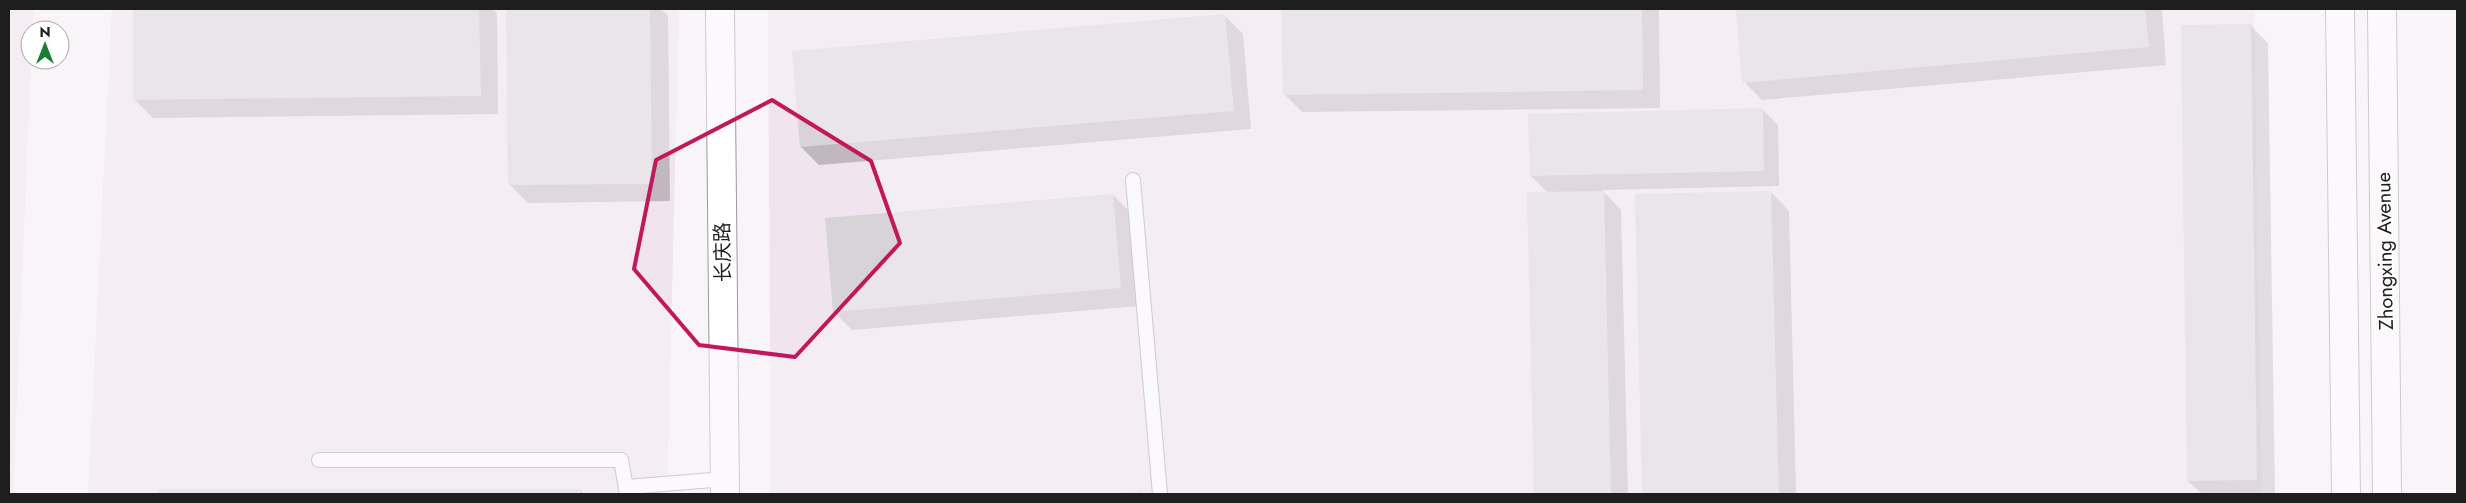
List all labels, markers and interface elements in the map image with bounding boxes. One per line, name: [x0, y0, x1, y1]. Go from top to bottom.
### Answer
north arrow: [20, 20, 70, 70]
text: N: [39, 22, 51, 42]
street label: Zhongxing Avenue: [2369, 172, 2401, 330]
street label: 长庆路: [708, 222, 738, 282]

